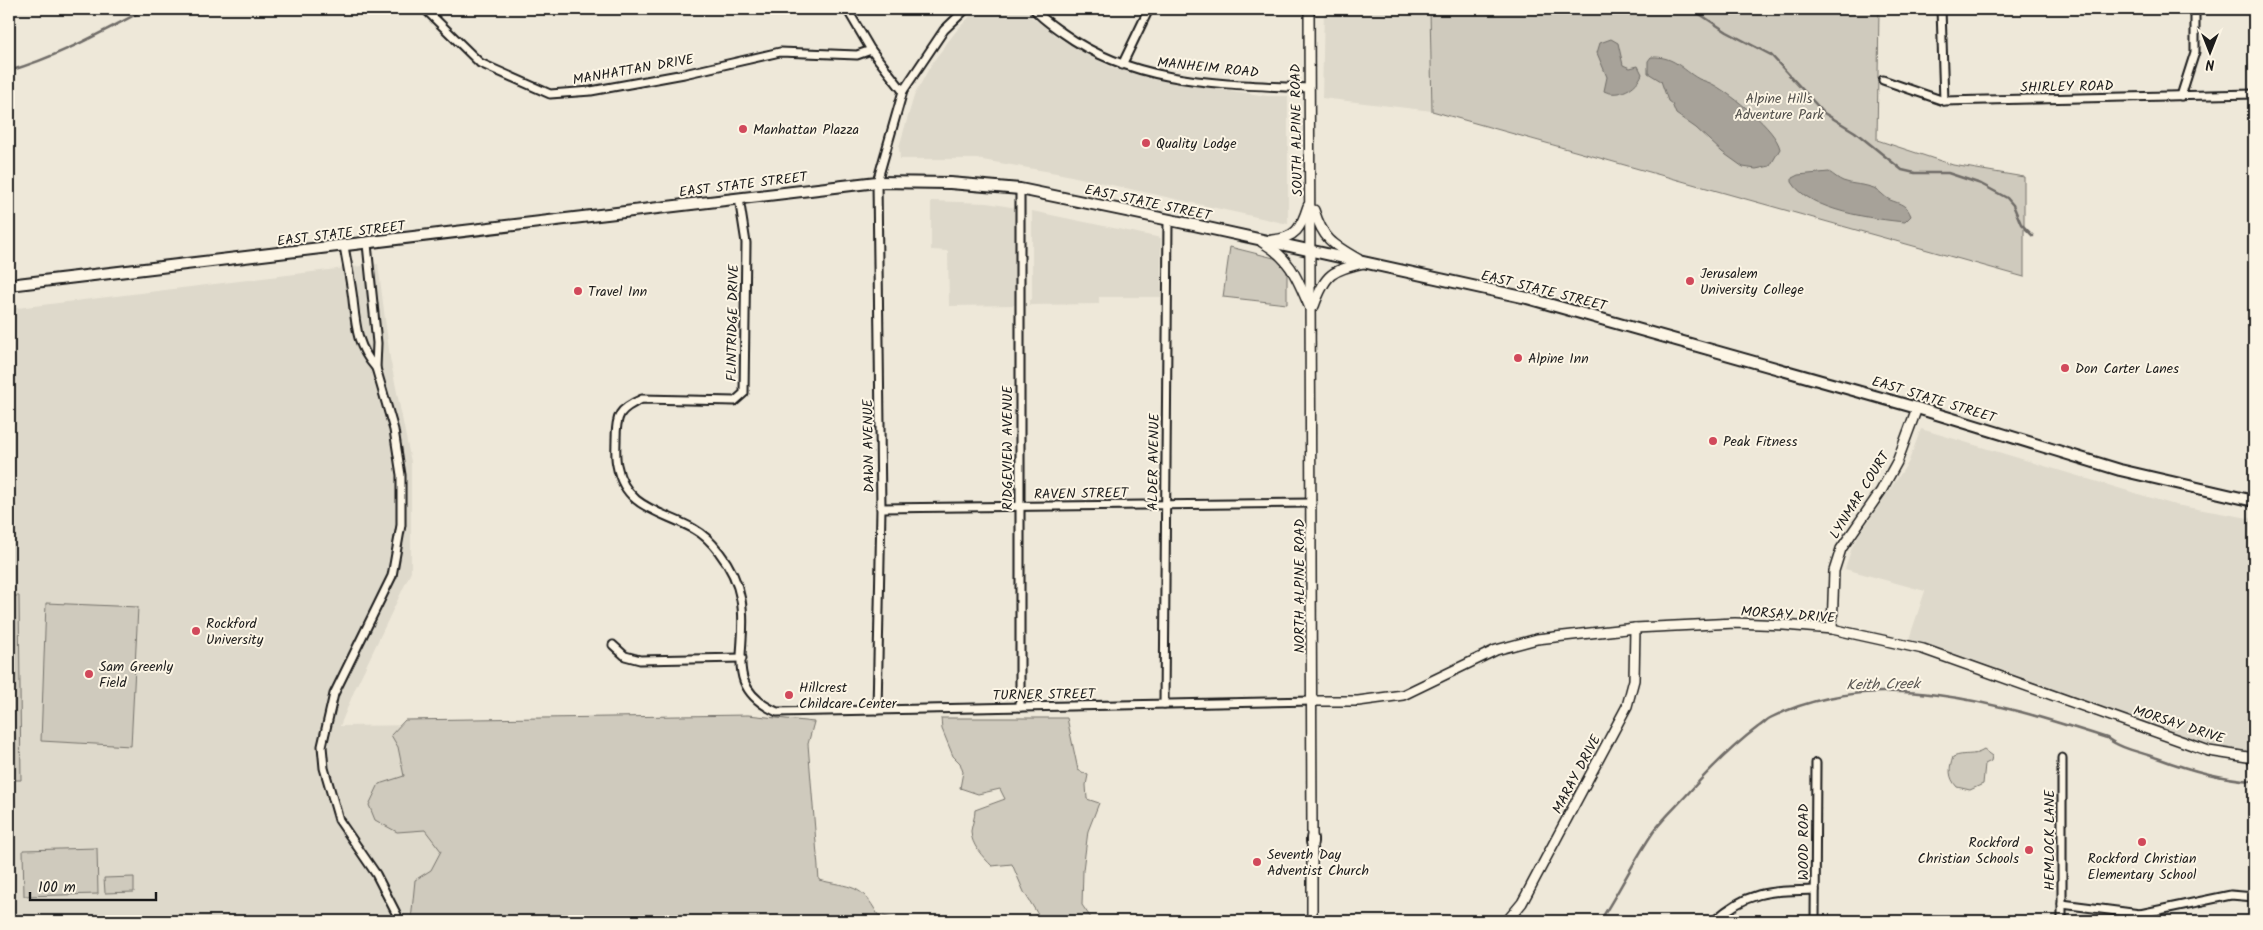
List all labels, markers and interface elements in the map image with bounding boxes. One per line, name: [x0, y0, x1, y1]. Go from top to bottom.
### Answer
north arrow: [2186, 28, 2236, 78]
street label: MANHATTAN DRIVE: [571, 48, 696, 91]
street label: MANHEIM ROAD: [1156, 52, 1260, 84]
text: N: [2205, 53, 2214, 75]
street label: SOUTH ALPINE ROAD: [1285, 64, 1309, 196]
street label: SHIRLEY ROAD: [2020, 75, 2114, 99]
park label: Alpine Hills Adventure Park: [1734, 88, 1824, 126]
place label: Manhattan Plazza: [753, 119, 859, 141]
marker: Manhattan Plazza: [737, 123, 749, 135]
place label: Quality Lodge: [1156, 133, 1237, 155]
marker: Quality Lodge: [1140, 137, 1152, 149]
street label: EAST STATE STREET: [678, 166, 810, 204]
street label: EAST STATE STREET: [1082, 179, 1215, 227]
street label: EAST STATE STREET: [276, 215, 408, 253]
street label: FLINTRIDGE DRIVE: [721, 263, 745, 382]
place label: Jerusalem University College: [1700, 263, 1804, 301]
street label: EAST STATE STREET: [1479, 265, 1610, 318]
marker: Jerusalem University College: [1684, 275, 1696, 287]
place label: Travel Inn: [588, 281, 647, 303]
marker: Travel Inn: [572, 285, 584, 297]
place label: Alpine Inn: [1528, 348, 1589, 370]
marker: Alpine Inn: [1512, 352, 1524, 364]
place label: Don Carter Lanes: [2075, 358, 2179, 380]
marker: Don Carter Lanes: [2059, 362, 2071, 374]
street label: EAST STATE STREET: [1869, 371, 2000, 430]
street label: RIDGEVIEW AVENUE: [997, 385, 1019, 511]
street label: DAWN AVENUE: [857, 398, 881, 493]
street label: ALDER AVENUE: [1142, 412, 1166, 511]
place label: Peak Fitness: [1723, 431, 1797, 453]
marker: Peak Fitness: [1707, 435, 1719, 447]
street label: LYNMAR COURT: [1824, 446, 1896, 544]
street label: RAVEN STREET: [1034, 482, 1130, 506]
street label: NORTH ALPINE ROAD: [1289, 519, 1311, 653]
street label: MORSAY DRIVE: [1740, 601, 1837, 629]
place label: Rockford University: [206, 613, 264, 651]
marker: Rockford University: [190, 625, 202, 637]
place label: Sam Greenly Field: [99, 656, 173, 694]
marker: Sam Greenly Field: [83, 668, 95, 680]
water label: Keith Creek: [1846, 672, 1922, 698]
place label: Hillcrest Childcare Center: [799, 677, 898, 715]
street label: TURNER STREET: [993, 683, 1097, 707]
marker: Hillcrest Childcare Center: [783, 689, 795, 701]
street label: MORSAY DRIVE: [2130, 700, 2228, 750]
street label: MARAY DRIVE: [1547, 730, 1607, 818]
street label: HEMLOCK LANE: [2039, 789, 2061, 890]
street label: WOOD ROAD: [1793, 803, 1815, 881]
place label: Rockford Christian Schools: [1918, 832, 2020, 870]
marker: Rockford Christian Elementary School: [2136, 836, 2148, 848]
place label: Seventh Day Adventist Church: [1267, 844, 1369, 882]
marker: Rockford Christian Schools: [2023, 844, 2035, 856]
place label: Rockford Christian Elementary School: [2088, 848, 2197, 886]
marker: Seventh Day Adventist Church: [1251, 856, 1263, 868]
scale bar: [30, 870, 156, 902]
text: 100 m: [38, 876, 76, 900]

